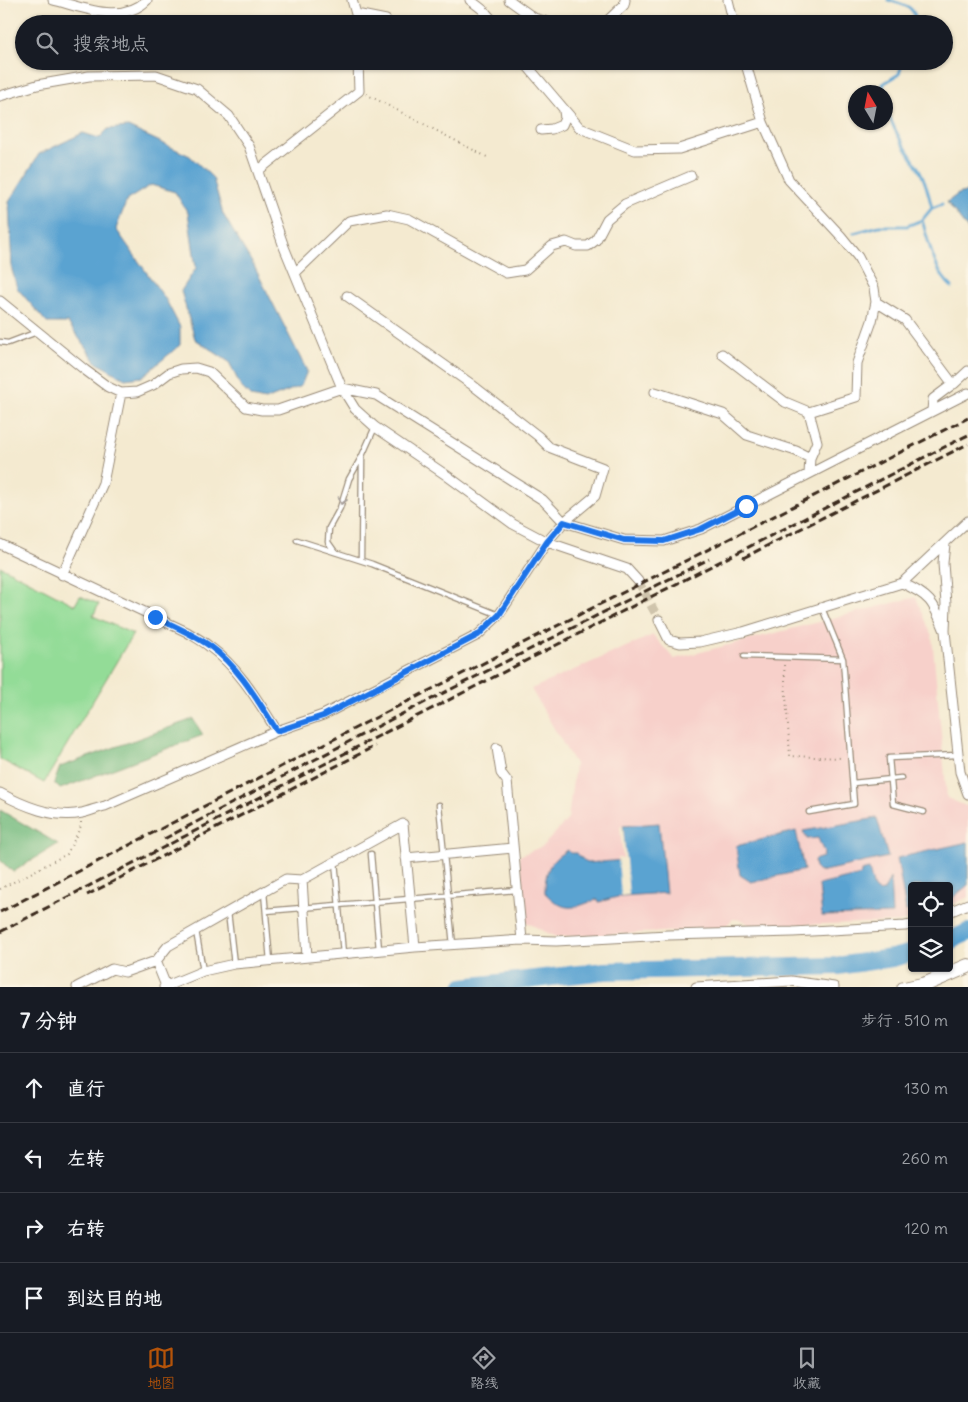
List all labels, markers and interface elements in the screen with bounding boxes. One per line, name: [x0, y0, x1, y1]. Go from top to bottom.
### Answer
search box: [15, 15, 953, 70]
icon: search: [33, 29, 61, 57]
text: 搜索地点: [73, 31, 149, 55]
north arrow: [848, 85, 893, 130]
route start: [735, 495, 758, 518]
one-way arrow: [338, 496, 348, 504]
route end: [144, 606, 167, 629]
map controls: [908, 882, 953, 972]
button: locate: [908, 882, 953, 927]
button: layers: [908, 927, 953, 972]
text: 7 分钟: [20, 1007, 77, 1034]
text: 步行 · 510 m: [861, 1010, 948, 1030]
icon: ahead: [20, 1074, 48, 1102]
text: 直行: [67, 1076, 105, 1100]
text: 130 m: [904, 1078, 948, 1098]
icon: left: [20, 1144, 48, 1172]
text: 左转: [67, 1146, 105, 1170]
text: 260 m: [902, 1148, 948, 1168]
icon: right: [20, 1214, 48, 1242]
text: 右转: [67, 1216, 105, 1240]
text: 120 m: [905, 1218, 948, 1238]
icon: arrive: [20, 1284, 48, 1312]
text: 到达目的地: [67, 1286, 162, 1310]
tab: 地图: [147, 1344, 175, 1392]
tab: 路线: [470, 1344, 498, 1392]
tab: 收藏: [793, 1344, 821, 1392]

